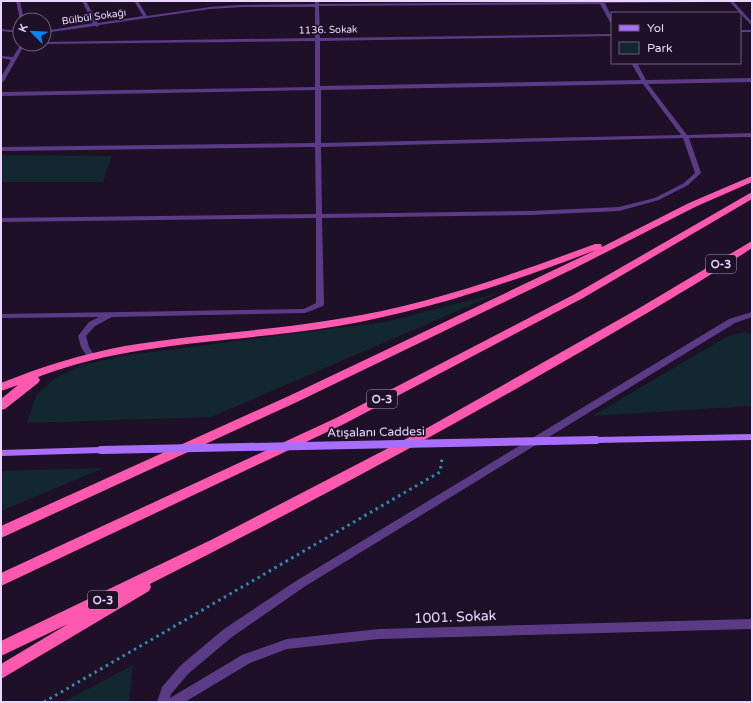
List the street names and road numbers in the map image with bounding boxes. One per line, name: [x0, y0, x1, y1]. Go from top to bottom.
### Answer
street label: Bülbül Sokağı: [61, 7, 127, 27]
street label: 1136. Sokak: [298, 23, 358, 37]
road number: O-3: [706, 255, 736, 273]
road number: O-3: [367, 390, 397, 408]
street label: Atışalanı Caddesi: [327, 424, 425, 440]
road number: O-3: [88, 591, 118, 609]
street label: 1001. Sokak: [413, 607, 497, 627]

